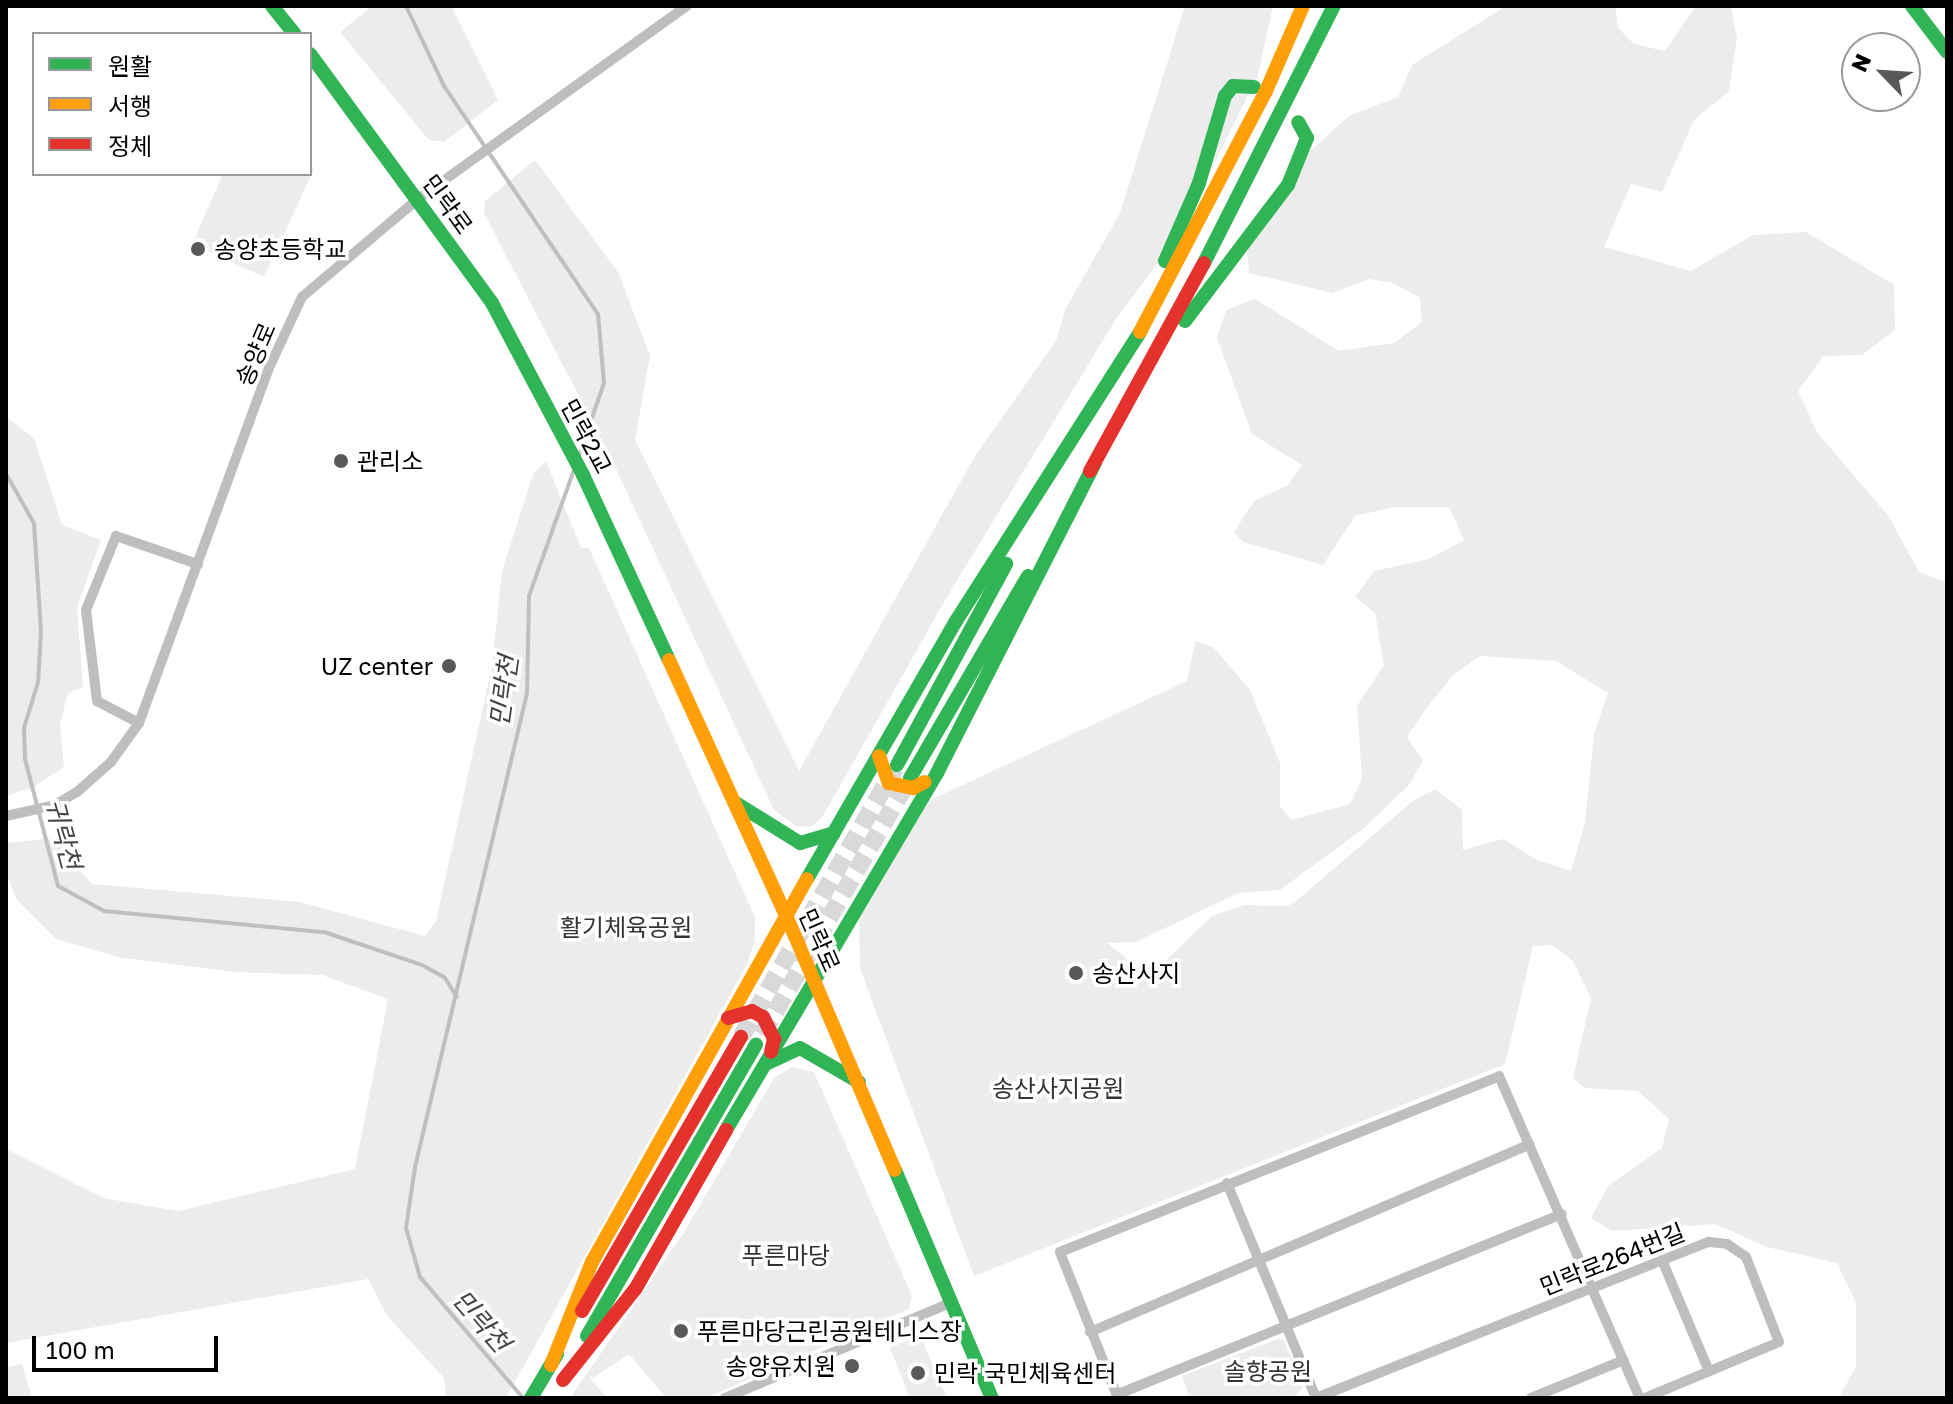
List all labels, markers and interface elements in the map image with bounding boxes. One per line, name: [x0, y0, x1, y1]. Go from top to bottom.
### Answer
legend: [32, 32, 312, 176]
north arrow: [1841, 32, 1921, 112]
text: N: [1845, 49, 1876, 76]
text: 원활: [108, 51, 152, 80]
text: 서행: [108, 91, 152, 120]
text: 정체: [108, 131, 152, 160]
street label: 민락로: [417, 169, 479, 239]
place label: 송양초등학교: [214, 235, 346, 263]
marker: 송양초등학교: [189, 240, 207, 258]
street label: 송양로: [229, 318, 281, 390]
street label: 민락2교: [555, 394, 619, 478]
place label: 관리소: [357, 447, 423, 475]
marker: 관리소: [332, 452, 350, 470]
place label: UZ center: [321, 652, 433, 680]
water label: 민락천: [484, 653, 524, 729]
marker: UZ center: [440, 657, 458, 675]
water label: 귀락천: [39, 795, 87, 873]
street label: 민락로: [793, 904, 847, 976]
park label: 활기체육공원: [560, 913, 692, 941]
place label: 송산사지: [1092, 959, 1180, 987]
marker: 송산사지: [1067, 964, 1085, 982]
park label: 송산사지공원: [992, 1074, 1124, 1102]
street label: 민락로264번길: [1535, 1217, 1689, 1301]
park label: 푸른마당: [742, 1241, 830, 1269]
water label: 민락천: [446, 1284, 516, 1358]
place label: 푸른마당근린공원테니스장: [697, 1317, 962, 1345]
scale bar: [36, 1320, 222, 1370]
marker: 푸른마당근린공원테니스장: [672, 1322, 690, 1340]
text: 100 m: [46, 1335, 115, 1364]
place label: 송양유치원: [726, 1352, 836, 1380]
marker: 송양유치원: [843, 1357, 861, 1375]
park label: 솔향공원: [1224, 1357, 1312, 1385]
place label: 민락 국민체육센터: [934, 1359, 1117, 1387]
marker: 민락 국민체육센터: [909, 1364, 927, 1382]

